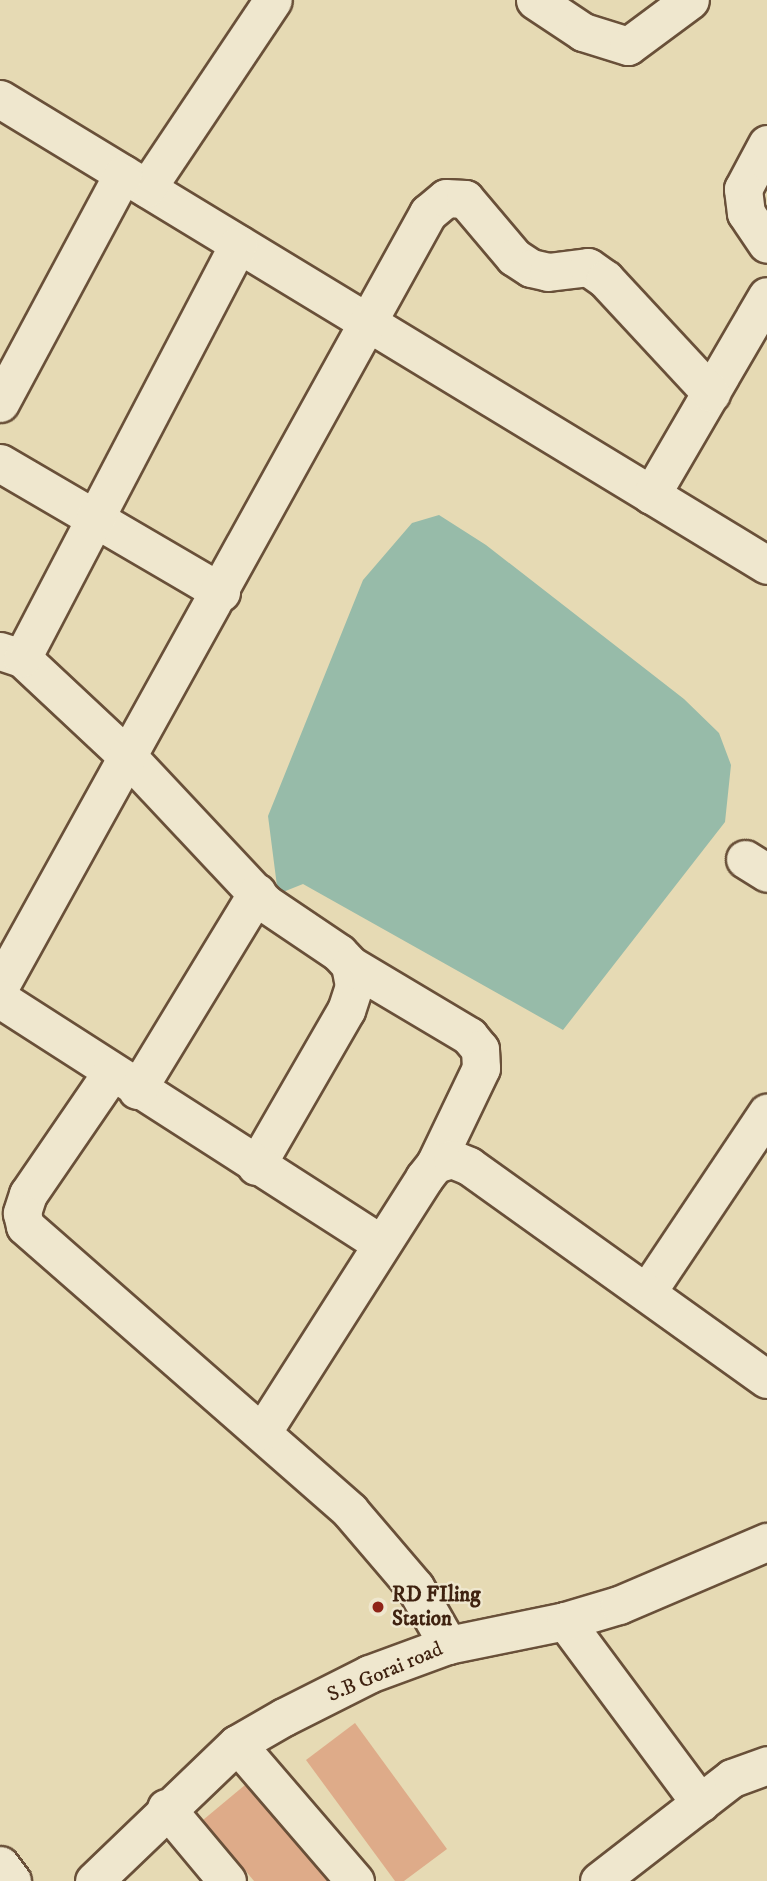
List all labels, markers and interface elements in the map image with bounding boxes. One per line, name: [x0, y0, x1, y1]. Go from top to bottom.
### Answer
place label: RD FIling Station: [392, 1582, 481, 1632]
marker: RD FIling Station: [370, 1599, 386, 1615]
street label: S.B Gorai road: [324, 1636, 446, 1708]

